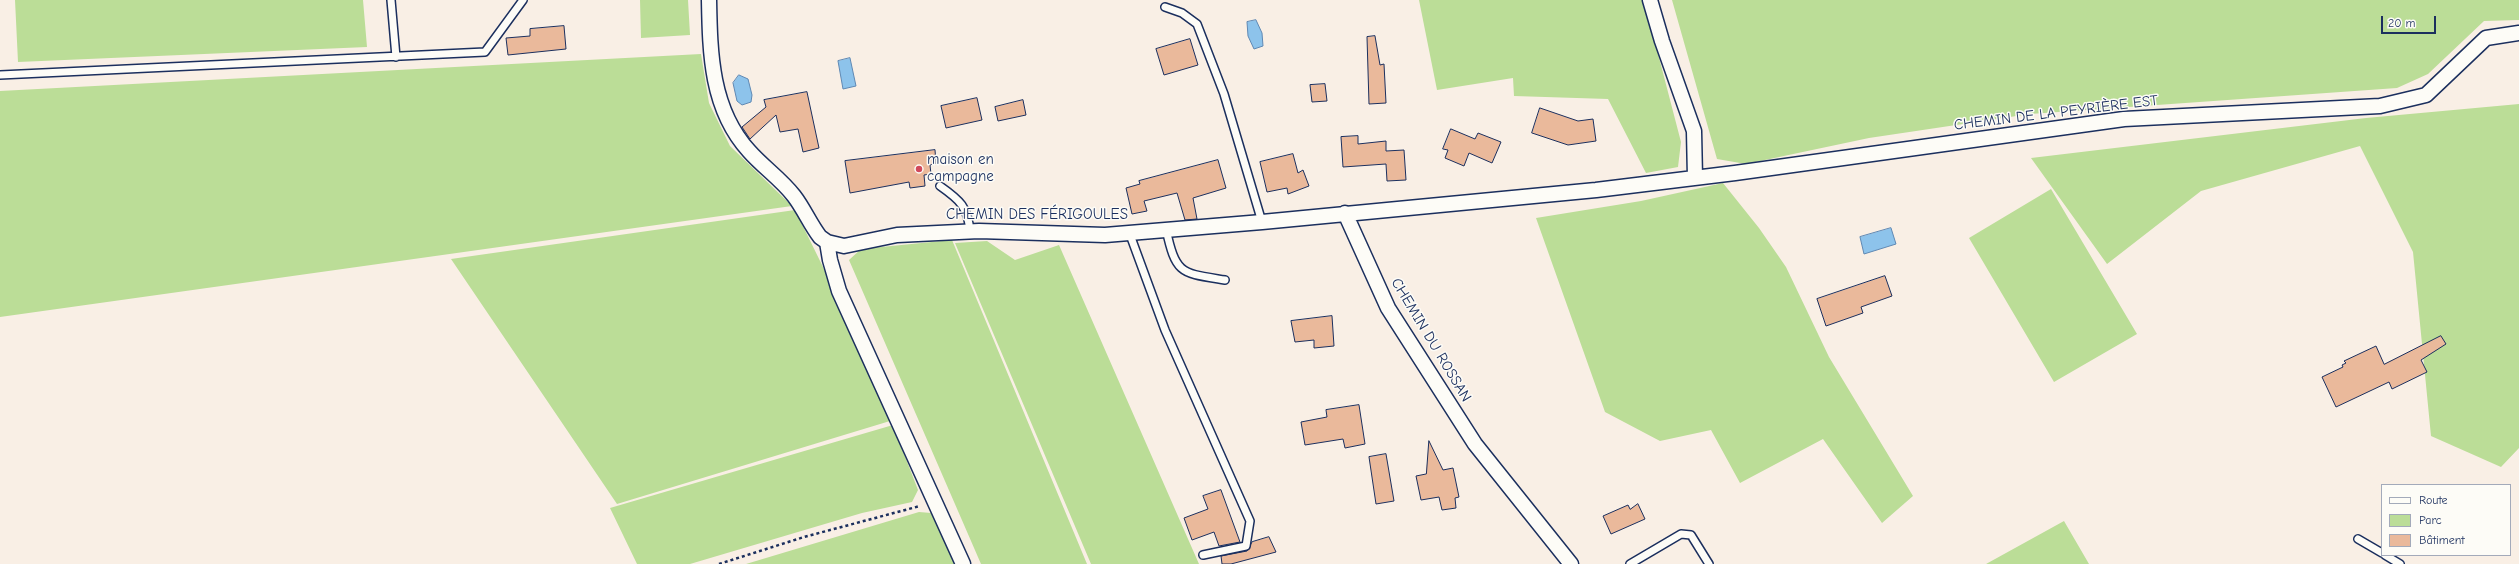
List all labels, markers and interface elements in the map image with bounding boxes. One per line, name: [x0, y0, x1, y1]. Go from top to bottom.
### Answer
scale bar: [2383, 8, 2438, 34]
text: 20 m: [2388, 16, 2416, 30]
street label: CHEMIN DE LA PEYRIÈRE EST: [1953, 92, 2159, 134]
place label: maison en campagne: [927, 151, 994, 186]
marker: maison en campagne: [914, 164, 924, 174]
street label: CHEMIN DES FÉRIGOULES: [946, 206, 1128, 224]
street label: CHEMIN DU ROSSAN: [1387, 275, 1475, 405]
legend: [2381, 484, 2511, 556]
text: Route: [2419, 493, 2448, 507]
text: Parc: [2419, 513, 2442, 527]
text: Bâtiment: [2419, 533, 2465, 547]

